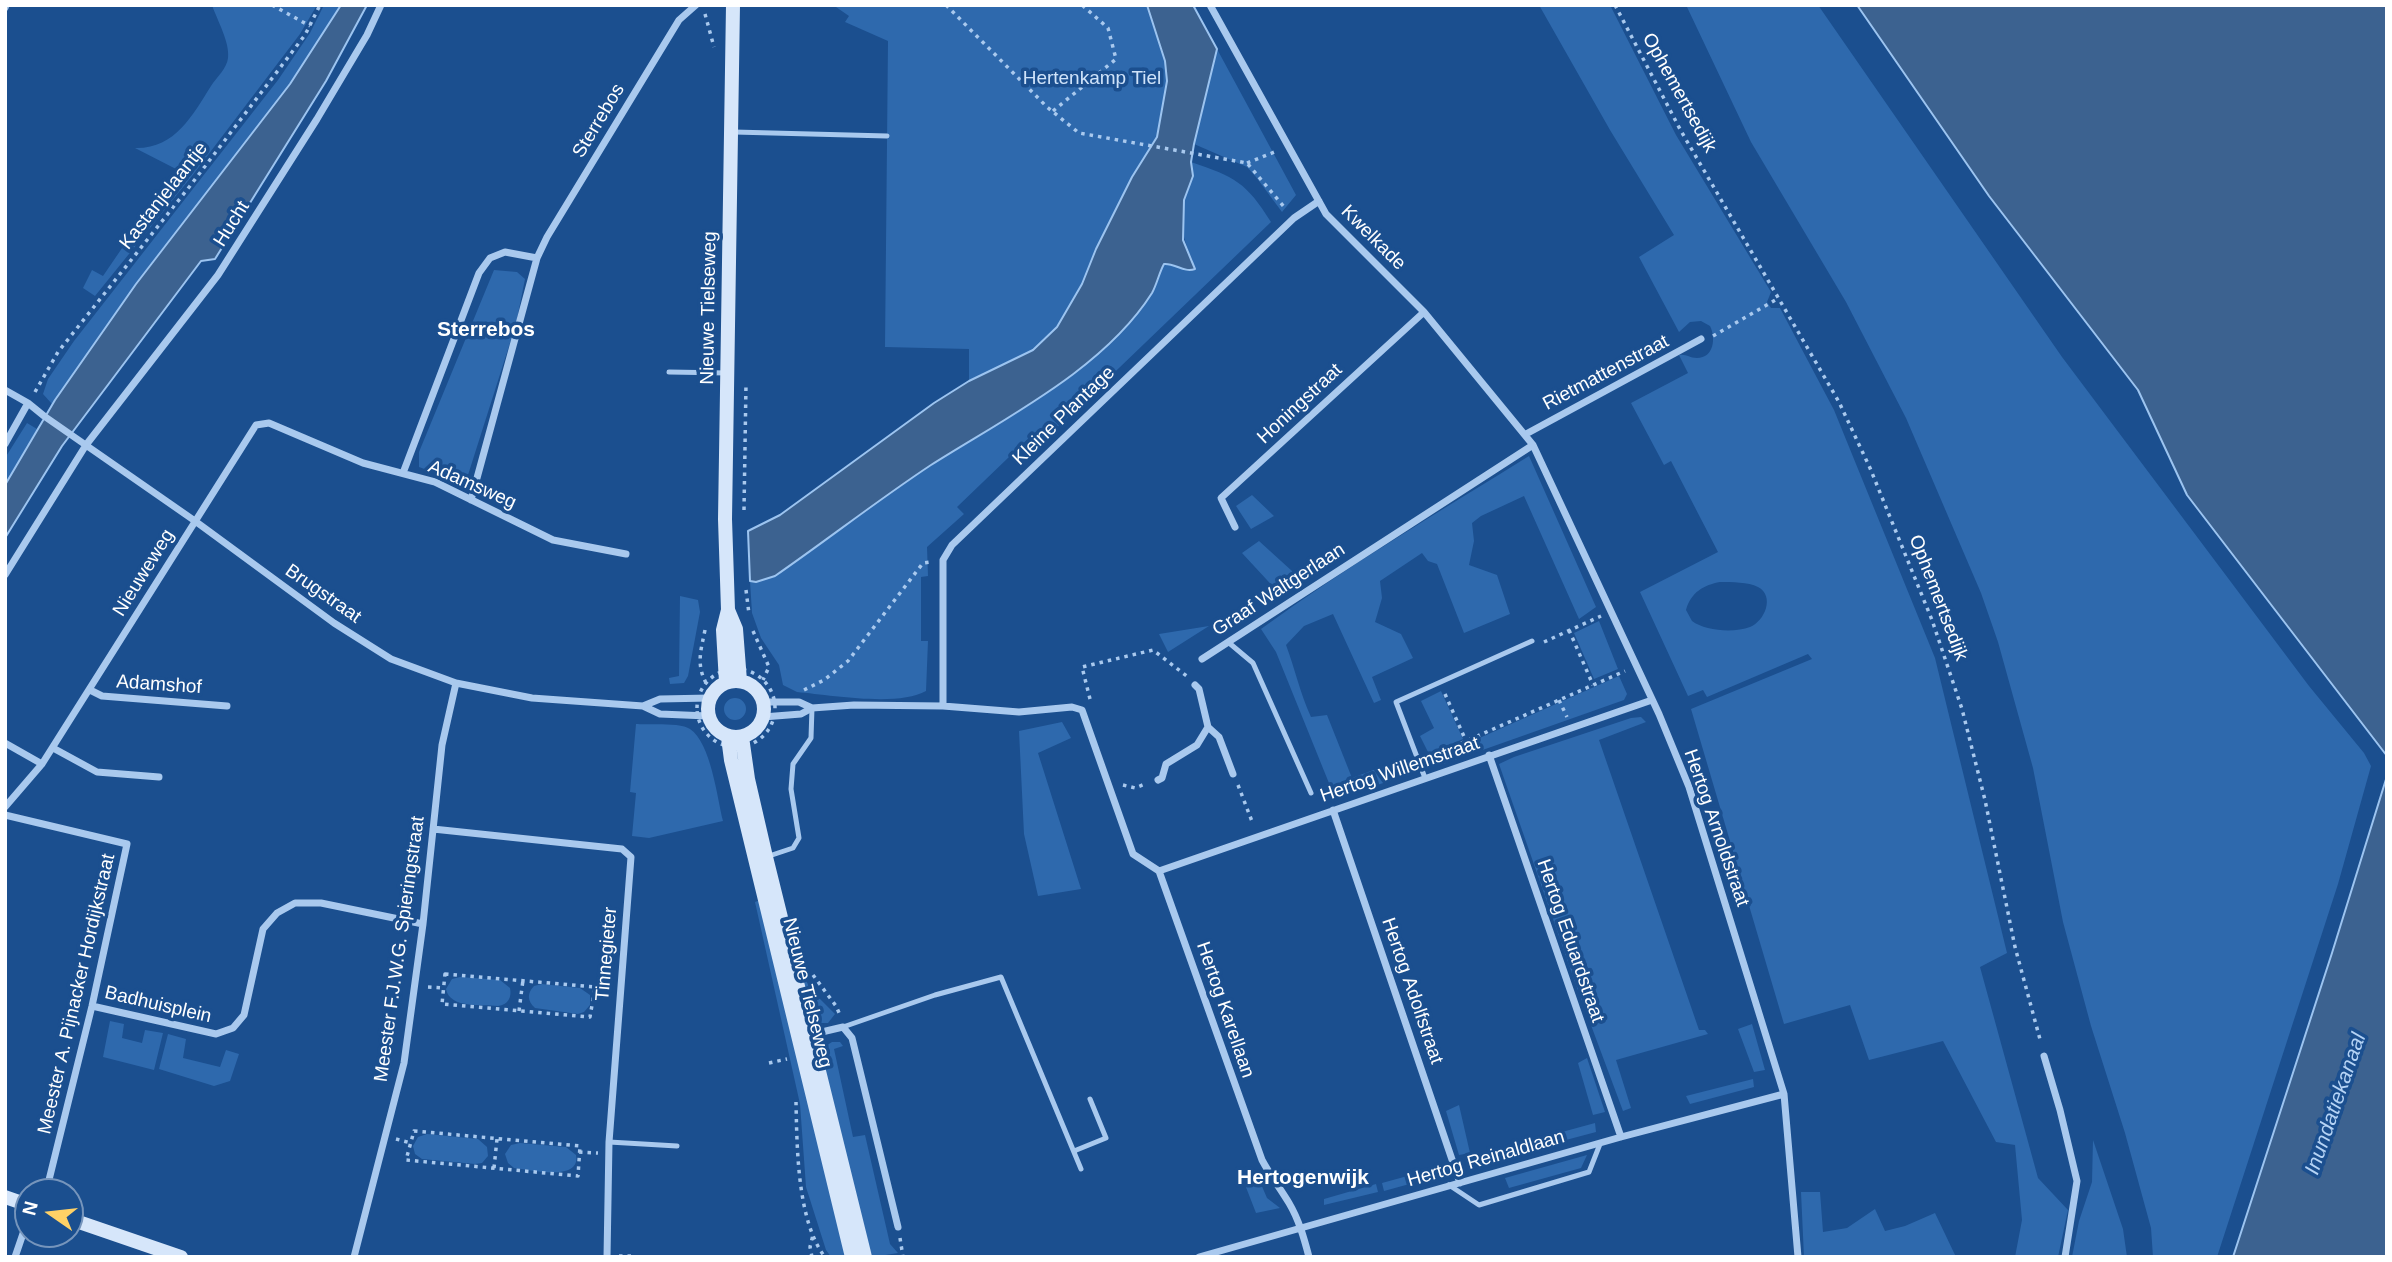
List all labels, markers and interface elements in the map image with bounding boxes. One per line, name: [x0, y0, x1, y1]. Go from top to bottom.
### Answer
street label: Ophemertsedijk: [1637, 29, 1721, 157]
park label: Hertenkamp Tiel: [1023, 68, 1161, 90]
street label: Sterrebos: [568, 80, 630, 162]
street label: Kastanjelaantje: [115, 138, 213, 254]
street label: Hucht: [209, 197, 255, 251]
street label: Kwelkade: [1336, 201, 1410, 275]
street label: Nieuwe Tielseweg: [696, 231, 722, 385]
district label: Sterrebos: [437, 317, 535, 343]
street label: Rietmattenstraat: [1539, 330, 1673, 416]
street label: Honingstraat: [1253, 359, 1347, 449]
street label: Kleine Plantage: [1008, 362, 1120, 470]
street label: Adamsweg: [424, 455, 520, 515]
street label: Nieuweweg: [108, 525, 180, 621]
street label: Ophemertsedijk: [1904, 532, 1972, 664]
street label: Graaf Waltgerlaan: [1208, 539, 1350, 641]
street label: Brugstraat: [281, 560, 365, 628]
street label: Adamshof: [116, 671, 202, 699]
street label: Hertog Willemstraat: [1317, 732, 1483, 808]
street label: Hertog Arnoldstraat: [1678, 746, 1754, 910]
street label: Meester F.J.W.G. Spieringstraat: [370, 815, 430, 1083]
street label: Meester A. Pijnacker Hordijkstraat: [34, 852, 120, 1136]
street label: Hertog Eduardstraat: [1531, 856, 1609, 1026]
street label: Tinnegieter: [592, 906, 622, 1002]
street label: Hertog Adolfstraat: [1376, 915, 1448, 1067]
street label: Nieuwe Tielseweg: [777, 916, 837, 1070]
street label: Hertog Karellaan: [1191, 939, 1259, 1081]
street label: Badhuisplein: [102, 982, 214, 1028]
water label: Inundatiekanaal: [2300, 1030, 2372, 1178]
street label: Hertog Reinaldlaan: [1405, 1126, 1567, 1192]
district label: Hertogenwijk: [1237, 1165, 1369, 1191]
north arrow: [14, 1178, 84, 1248]
text: N: [18, 1199, 42, 1217]

